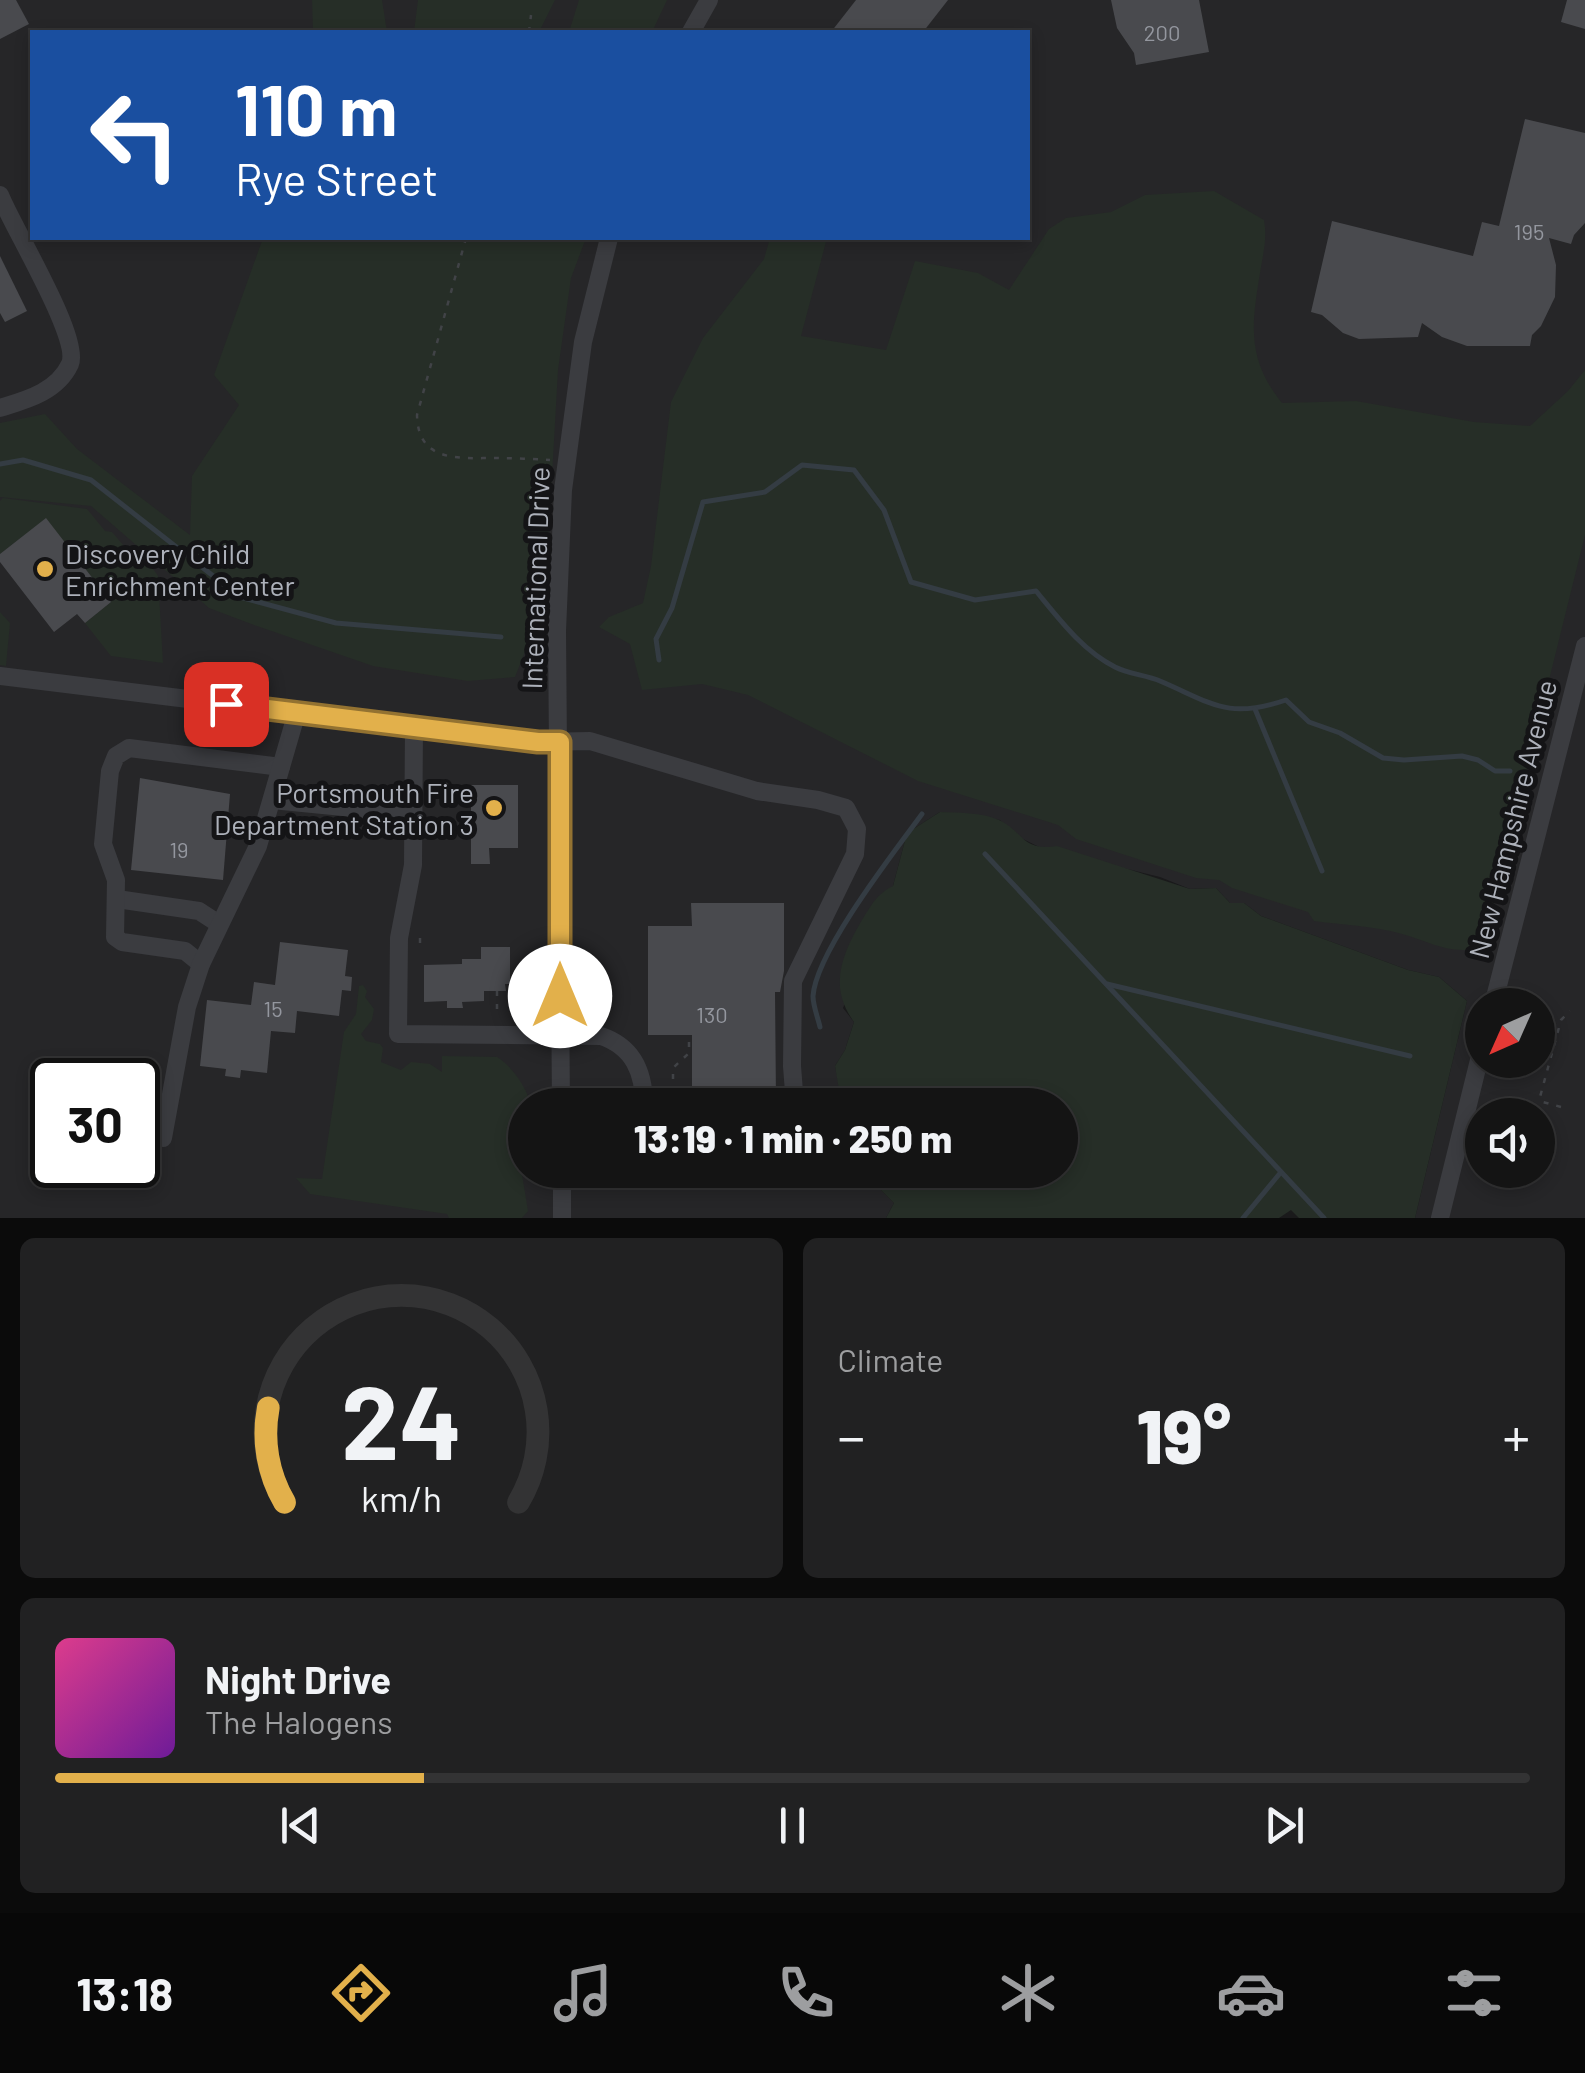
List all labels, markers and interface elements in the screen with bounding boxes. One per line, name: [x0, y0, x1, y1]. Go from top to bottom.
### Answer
house number: 200: [1144, 19, 1180, 45]
text: 110 m: [235, 66, 397, 150]
icon: left: [70, 70, 200, 200]
text: Rye Street: [235, 151, 438, 205]
house number: 195: [1514, 218, 1544, 244]
street label: International Drive: [514, 466, 556, 690]
place label: Discovery Child Enrichment Center: [65, 536, 295, 602]
marker: Discovery Child Enrichment Center: [34, 558, 56, 580]
pin: [184, 662, 269, 747]
street label: New Hampshire Avenue: [1461, 676, 1563, 962]
icon: arrive: [199, 677, 254, 732]
place label: Portsmouth Fire Department Station 3: [214, 775, 474, 841]
marker: Portsmouth Fire Department Station 3: [483, 797, 505, 819]
house number: 19: [169, 836, 189, 862]
position arrow: [508, 944, 612, 1048]
north arrow: [1465, 988, 1555, 1078]
map controls: [1465, 988, 1555, 1188]
house number: 15: [263, 995, 283, 1021]
house number: 130: [696, 1001, 728, 1027]
speed limit sign: 30: [30, 1058, 160, 1188]
button: sound: [1465, 1098, 1555, 1188]
text: 13:19 · 1 min · 250 m: [634, 1115, 952, 1161]
text: Climate: [838, 1340, 943, 1378]
text: 24: [341, 1356, 462, 1481]
text: 19°: [1136, 1389, 1231, 1479]
text: −: [838, 1402, 865, 1468]
text: +: [1502, 1402, 1530, 1468]
text: km/h: [361, 1476, 442, 1519]
text: Night Drive: [205, 1656, 391, 1702]
text: The Halogens: [205, 1702, 393, 1740]
icon: previous: [273, 1798, 328, 1853]
icon: pause: [765, 1798, 820, 1853]
icon: next: [1257, 1798, 1312, 1853]
icon: directions: [326, 1958, 396, 2028]
icon: music: [548, 1958, 618, 2028]
icon: phone: [771, 1958, 841, 2028]
icon: climate: [993, 1958, 1063, 2028]
icon: car: [1216, 1958, 1286, 2028]
icon: filters: [1439, 1958, 1509, 2028]
text: 13:18: [76, 1966, 173, 2020]

